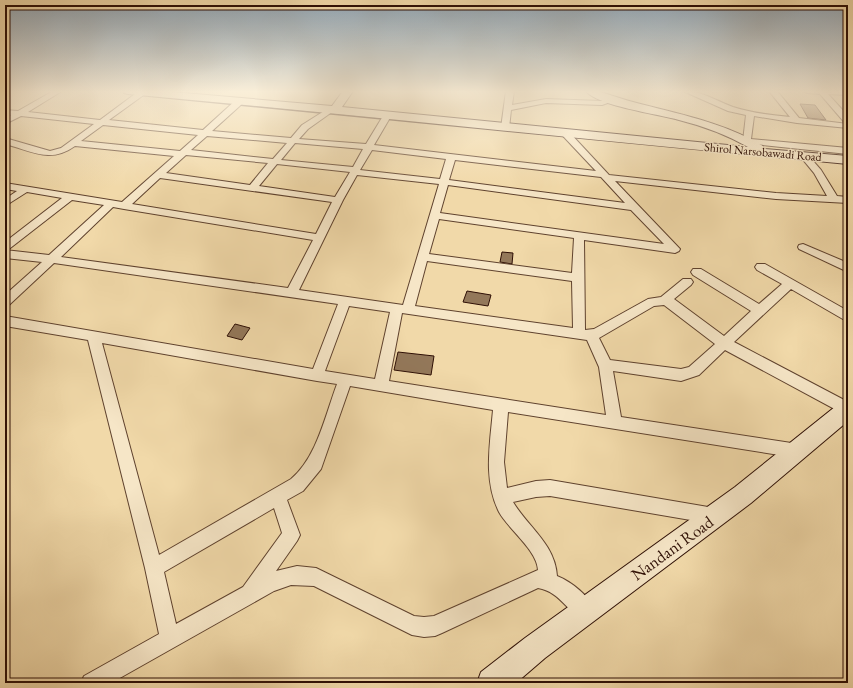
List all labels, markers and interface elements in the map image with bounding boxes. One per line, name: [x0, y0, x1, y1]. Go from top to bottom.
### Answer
street label: Shirol Narsobawadi Road: [704, 139, 823, 165]
street label: Nandani Road: [626, 510, 718, 585]

